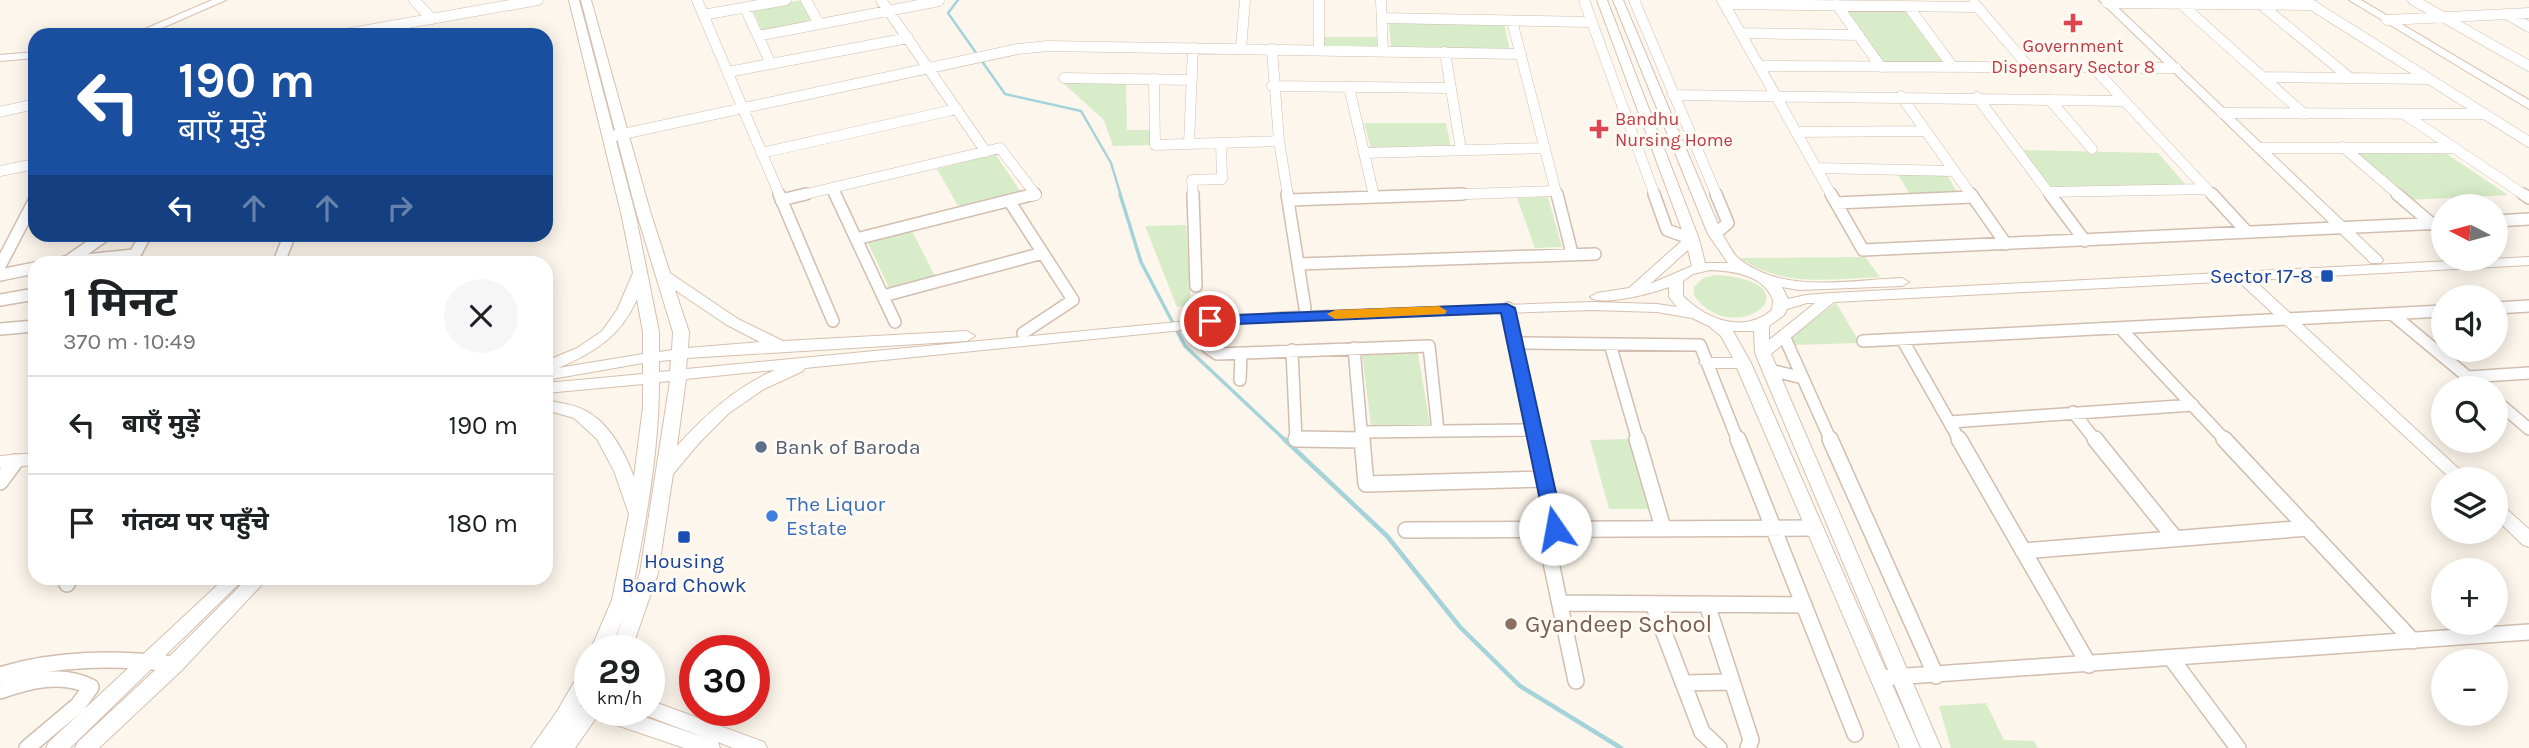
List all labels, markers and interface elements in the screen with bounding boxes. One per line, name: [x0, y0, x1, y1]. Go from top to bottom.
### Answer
marker: Government Dispensary Sector 8: [2063, 13, 2083, 33]
place label: Government Dispensary Sector 8: [1991, 35, 2155, 78]
text: 190 m: [178, 52, 315, 109]
icon: left: [63, 56, 154, 147]
place label: Bandhu Nursing Home: [1615, 108, 1733, 151]
text: बाएँ मुड़ें: [178, 111, 266, 148]
marker: Bandhu Nursing Home: [1589, 119, 1609, 139]
icon: left: [162, 189, 200, 227]
icon: ahead: [235, 189, 273, 227]
icon: ahead: [308, 189, 346, 227]
icon: right: [381, 189, 419, 227]
north arrow: [2431, 194, 2508, 271]
map controls: [2431, 194, 2508, 726]
place label: Sector 17-8: [2210, 264, 2313, 288]
marker: Sector 17-8: [2319, 268, 2335, 284]
text: 1 मिनट: [63, 277, 177, 327]
button: close: [444, 279, 518, 353]
button: sound: [2431, 285, 2508, 362]
pin: [1180, 291, 1240, 351]
icon: arrive: [1191, 302, 1229, 340]
text: 370 m · 10:49: [63, 328, 196, 355]
button: search: [2431, 376, 2508, 453]
icon: left: [63, 406, 101, 444]
text: बाएँ मुड़ें: [122, 408, 200, 439]
text: 190 m: [448, 410, 518, 441]
place label: Bank of Baroda: [775, 435, 920, 459]
marker: Bank of Baroda: [753, 439, 769, 455]
button: layers: [2431, 467, 2508, 544]
place label: The Liquor Estate: [786, 492, 885, 540]
position arrow: [1518, 492, 1592, 566]
icon: arrive: [63, 504, 101, 542]
text: गंतव्य पर पहुँचे: [122, 506, 269, 537]
text: 180 m: [448, 508, 518, 539]
marker: The Liquor Estate: [764, 508, 780, 524]
marker: Housing Board Chowk: [676, 529, 692, 545]
place label: Housing Board Chowk: [621, 549, 747, 597]
button: +: [2431, 558, 2508, 635]
place label: Gyandeep School: [1525, 610, 1712, 638]
marker: Gyandeep School: [1503, 616, 1519, 632]
speed limit sign: 30: [679, 635, 770, 726]
button: −: [2431, 649, 2508, 726]
text: 29: [598, 651, 641, 692]
text: km/h: [597, 687, 642, 709]

